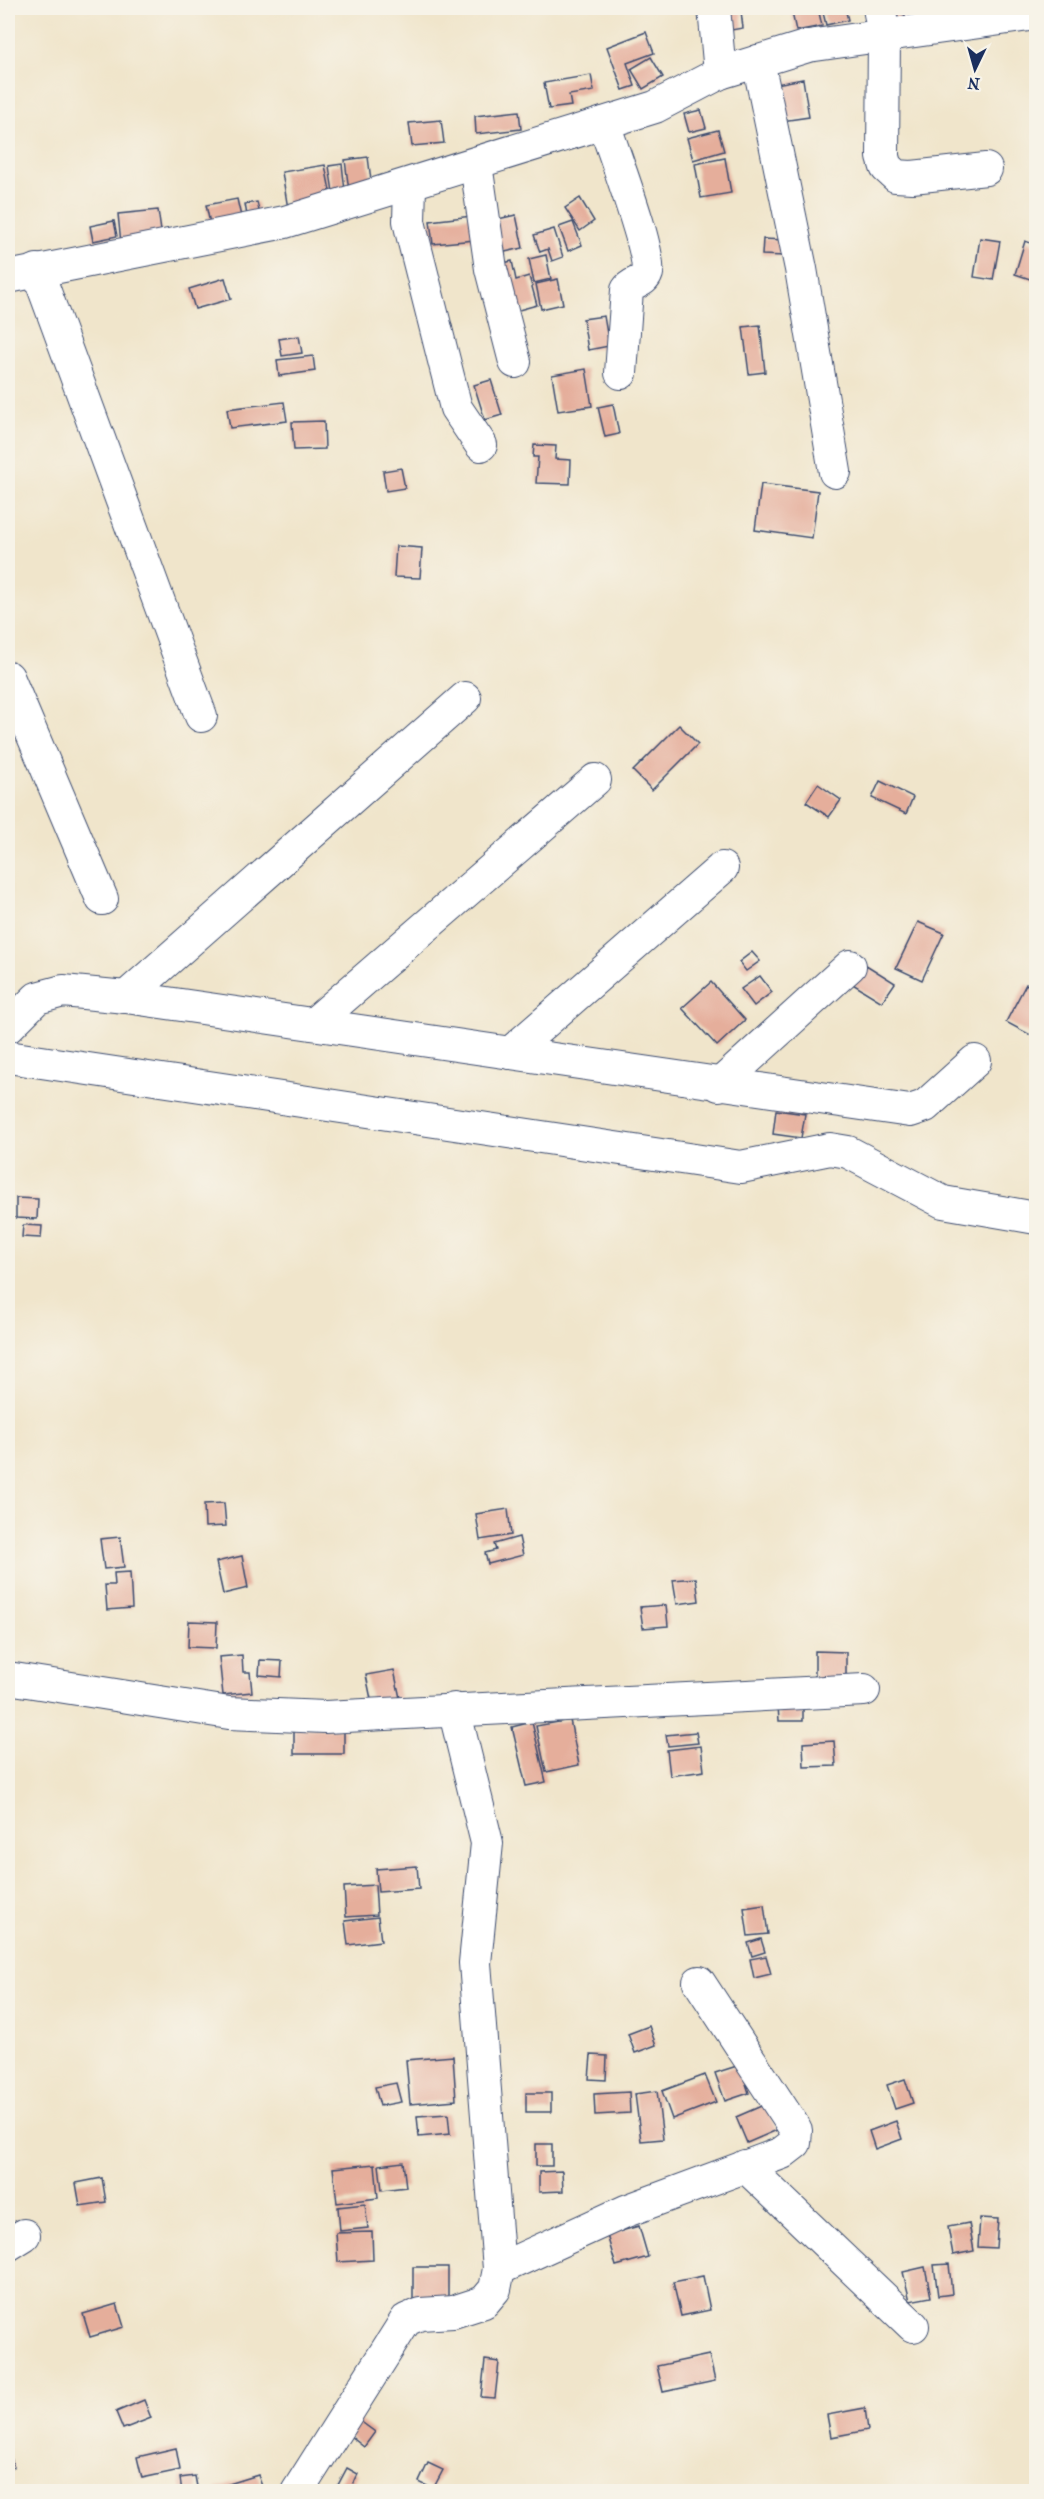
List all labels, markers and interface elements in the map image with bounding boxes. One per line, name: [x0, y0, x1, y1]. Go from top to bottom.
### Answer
north arrow: [945, 39, 1005, 99]
text: N: [966, 73, 981, 93]

